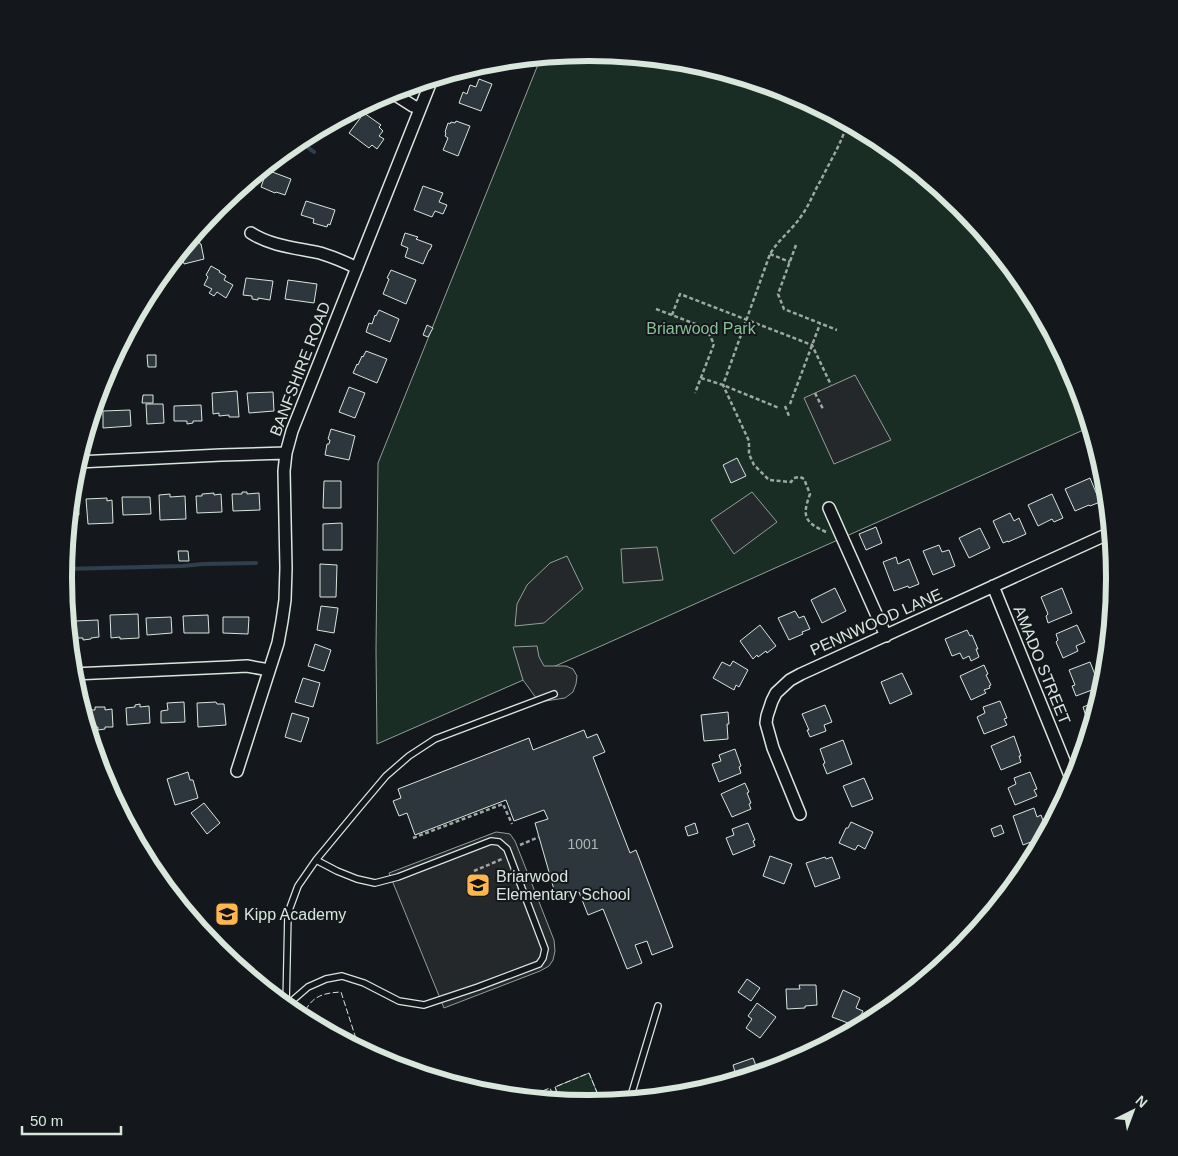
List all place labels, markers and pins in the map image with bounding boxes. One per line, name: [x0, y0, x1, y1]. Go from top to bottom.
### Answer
place label: Briarwood Elementary School: [496, 868, 630, 903]
school or university icon: Briarwood Elementary School: [465, 872, 491, 898]
school or university icon: Kipp Academy: [214, 901, 240, 927]
place label: Kipp Academy: [244, 906, 346, 923]

